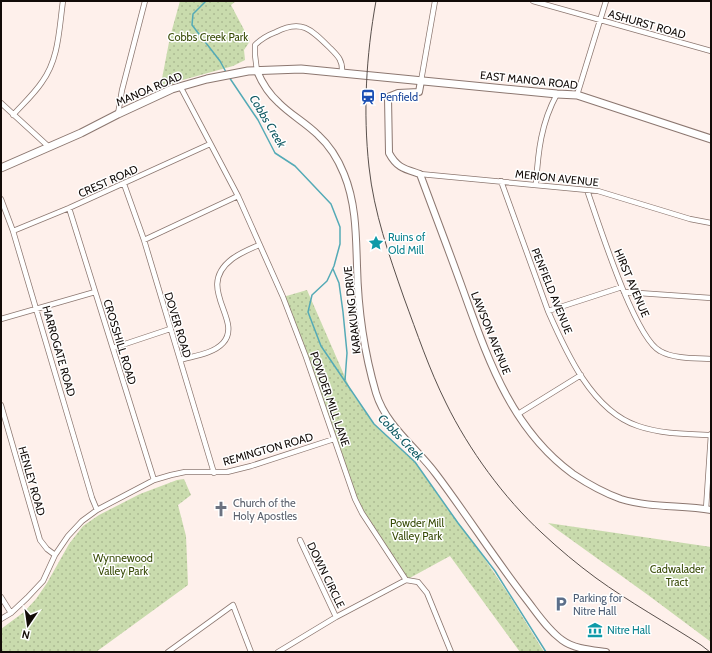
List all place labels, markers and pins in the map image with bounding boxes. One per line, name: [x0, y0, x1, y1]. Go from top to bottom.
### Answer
station icon: Penfield: [359, 88, 377, 106]
place label: Penfield: [380, 90, 418, 104]
place label: Ruins of Old Mill: [388, 230, 426, 257]
place icon: Ruins of Old Mill: [367, 234, 385, 252]
place label: Church of the Holy Apostles: [233, 496, 298, 523]
church icon: Church of the Holy Apostles: [212, 500, 230, 518]
place label: Parking for Nitre Hall: [573, 591, 623, 618]
parking icon: Parking for Nitre Hall: [552, 595, 570, 613]
museum icon: Nitre Hall: [586, 621, 604, 639]
place label: Nitre Hall: [607, 623, 651, 637]

